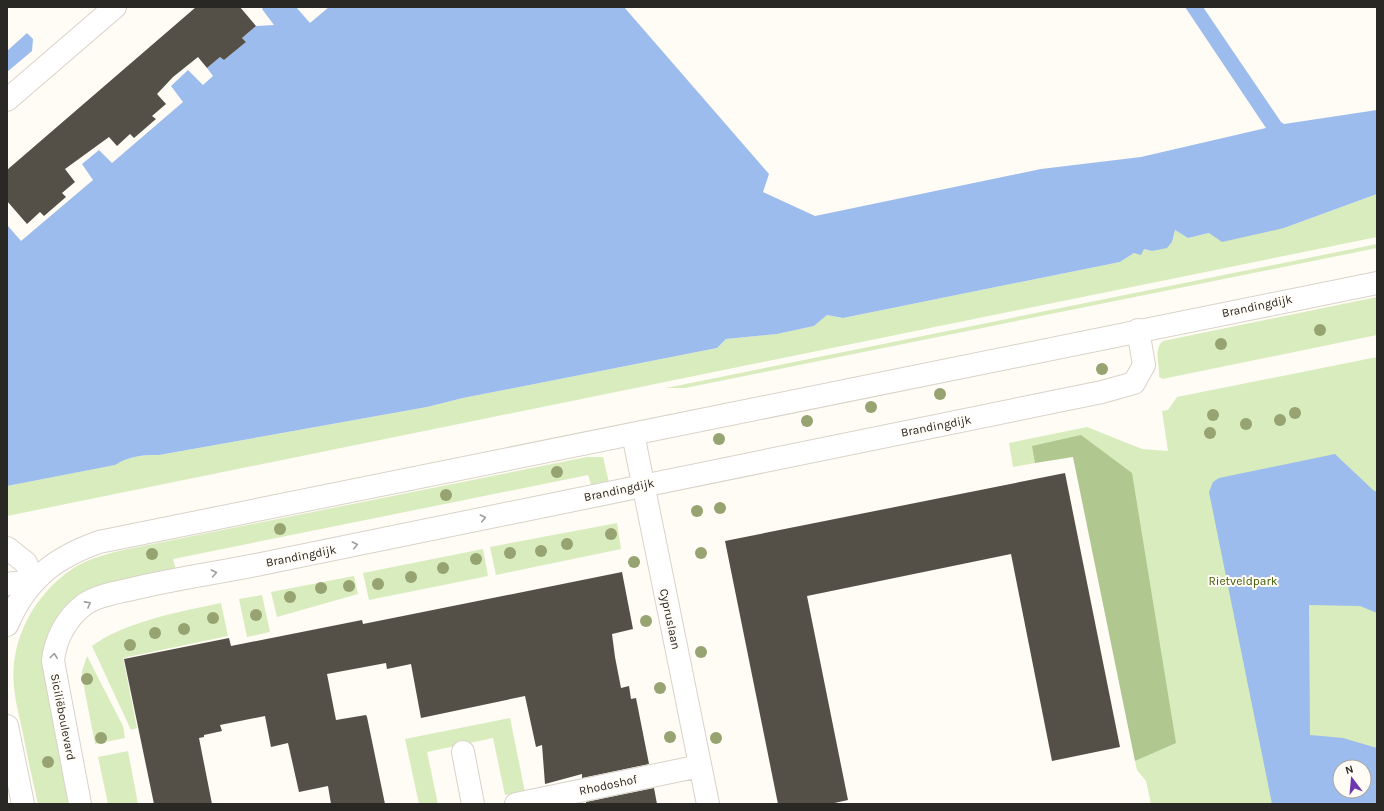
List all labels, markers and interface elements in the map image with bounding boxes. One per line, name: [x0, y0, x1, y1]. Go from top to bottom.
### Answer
street label: Brandingdijk: [1221, 292, 1294, 320]
street label: Brandingdijk: [900, 412, 973, 440]
street label: Brandingdijk: [583, 476, 656, 504]
one-way arrow: [479, 515, 486, 523]
one-way arrow: [352, 541, 358, 549]
street label: Brandingdijk: [265, 542, 338, 570]
one-way arrow: [211, 569, 217, 578]
park label: Rietveldpark: [1209, 574, 1278, 588]
street label: Cypruslaan: [657, 587, 683, 651]
one-way arrow: [84, 601, 91, 608]
one-way arrow: [49, 653, 58, 659]
street label: Siciliëboulevard: [48, 672, 78, 762]
north arrow: [1332, 759, 1372, 799]
text: N: [1344, 763, 1355, 777]
street label: Rhodoshof: [578, 772, 639, 798]

